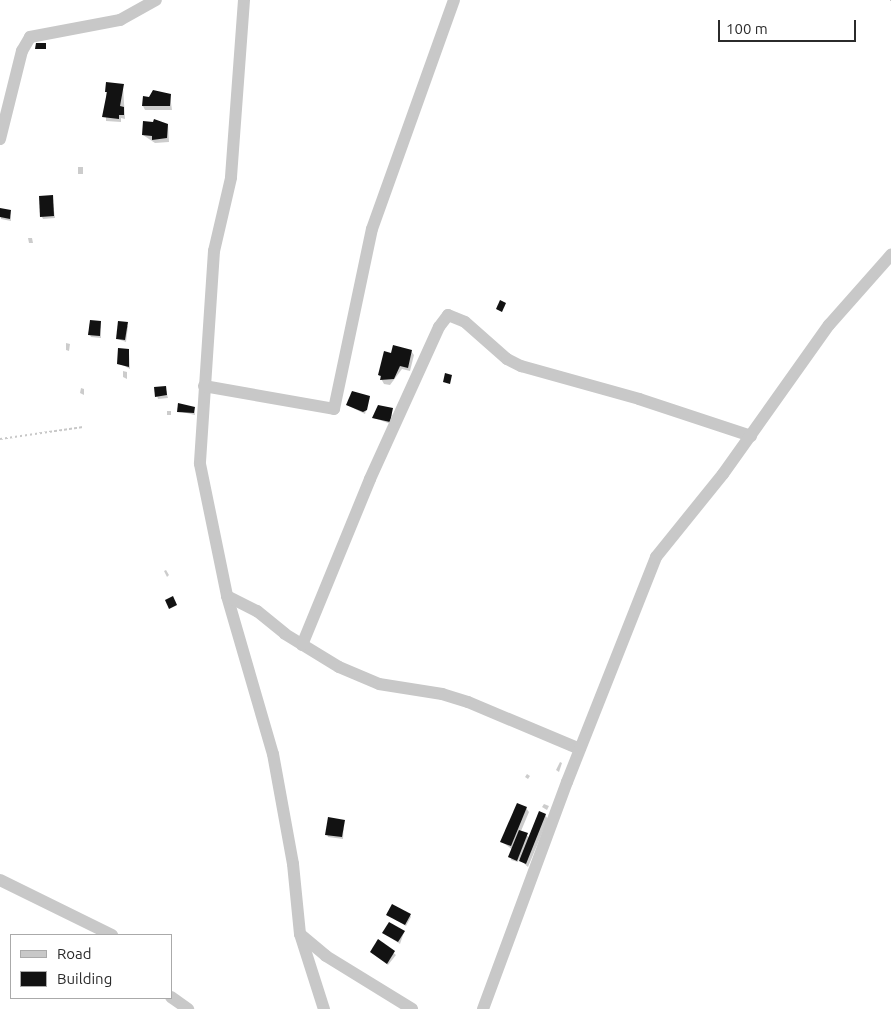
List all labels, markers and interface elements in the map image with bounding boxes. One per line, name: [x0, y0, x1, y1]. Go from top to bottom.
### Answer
scale bar: [721, 10, 858, 42]
text: 100 m: [726, 20, 768, 37]
legend: [10, 934, 172, 999]
text: Road: [57, 945, 92, 962]
text: Building: [57, 970, 112, 987]

